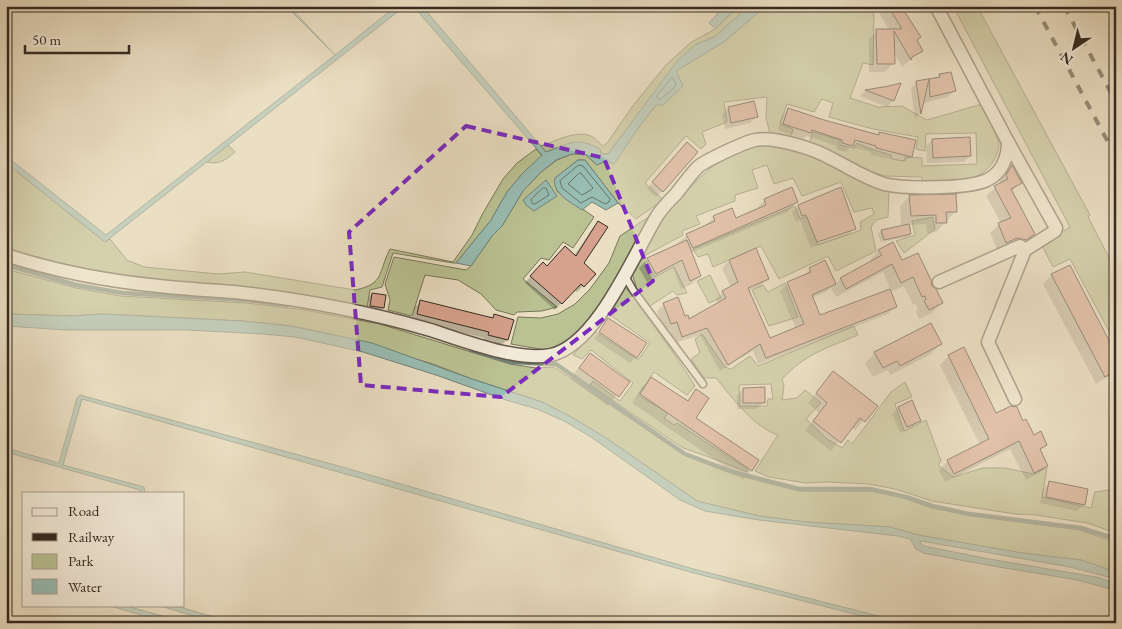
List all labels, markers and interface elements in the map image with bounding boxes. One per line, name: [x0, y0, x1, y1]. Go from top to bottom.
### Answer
scale bar: [25, 22, 129, 54]
north arrow: [1050, 22, 1100, 72]
text: 50 m: [32, 30, 61, 49]
text: N: [1056, 48, 1076, 69]
legend: [22, 492, 185, 606]
text: Road: [68, 501, 100, 520]
text: Railway: [68, 527, 115, 546]
text: Park: [68, 551, 95, 570]
text: Water: [68, 577, 102, 596]

